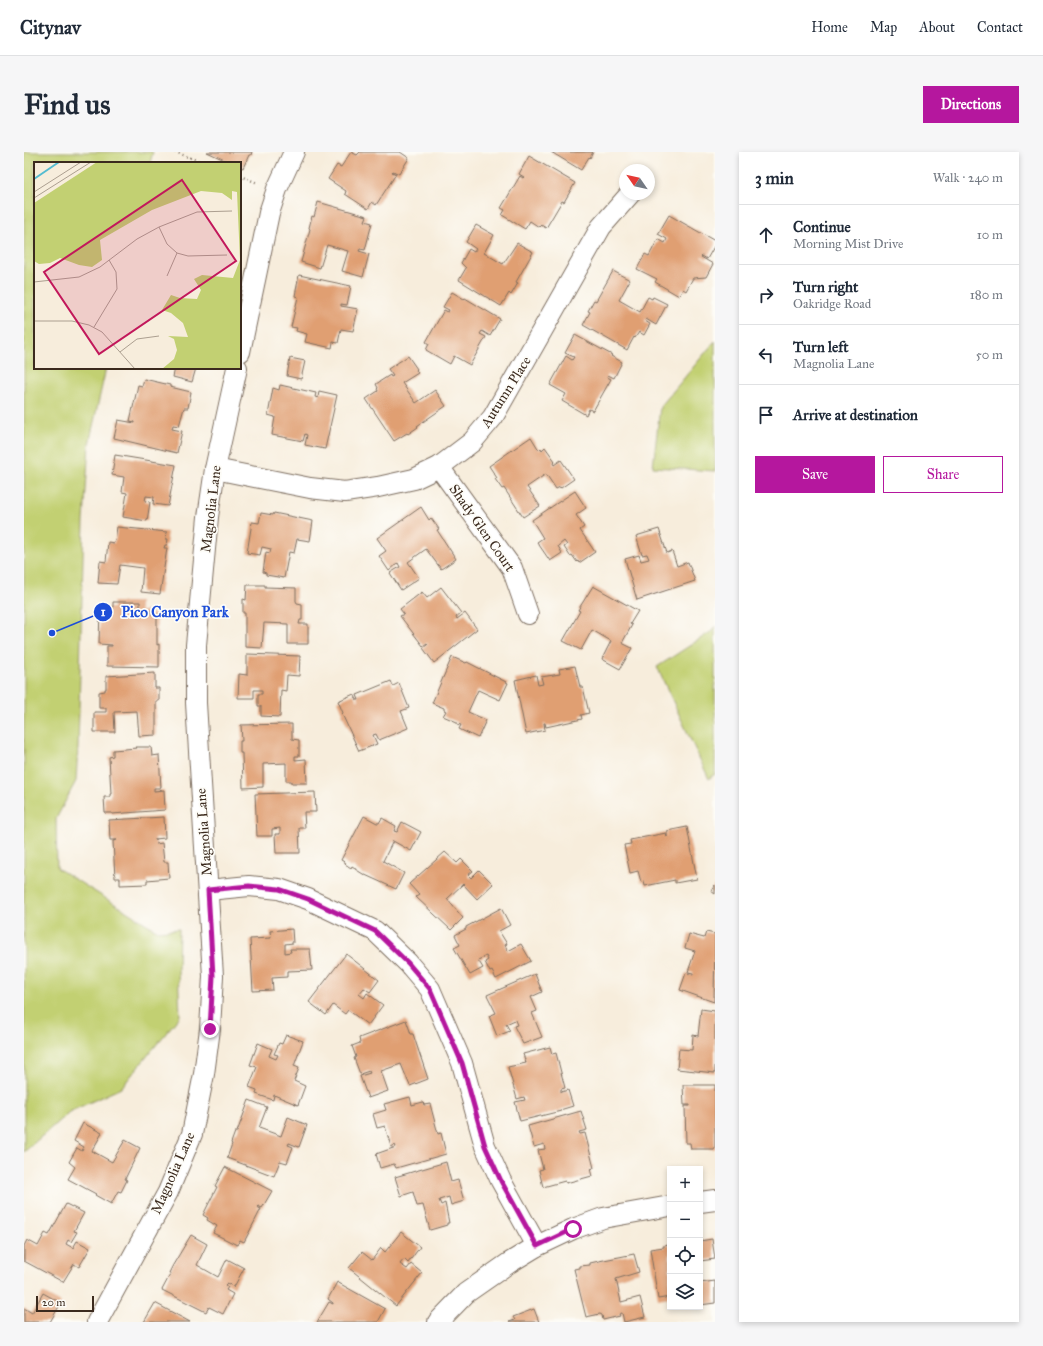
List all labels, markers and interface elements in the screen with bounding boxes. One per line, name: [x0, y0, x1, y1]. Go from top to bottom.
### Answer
text: Citynav: [20, 16, 81, 39]
text: Home: [811, 19, 848, 36]
text: Map: [870, 19, 897, 36]
text: About: [919, 19, 955, 36]
text: Contact: [977, 19, 1023, 36]
button: Directions: [923, 86, 1019, 123]
text: Find us: [24, 87, 110, 122]
inset map: [34, 162, 241, 369]
north arrow: [619, 164, 655, 200]
text: 3 min: [755, 168, 794, 189]
text: Walk · 240 m: [933, 170, 1003, 186]
text: Continue: [793, 218, 851, 236]
icon: ahead: [755, 224, 777, 246]
text: 10 m: [977, 227, 1003, 243]
text: Morning Mist Drive: [793, 236, 903, 252]
text: Turn right: [793, 278, 858, 296]
icon: right: [755, 284, 777, 306]
text: 180 m: [970, 287, 1003, 303]
text: Oakridge Road: [793, 296, 871, 312]
text: Turn left: [793, 338, 849, 356]
icon: left: [755, 344, 777, 366]
text: 50 m: [976, 347, 1003, 363]
street label: Autumn Place: [477, 353, 535, 432]
text: Magnolia Lane: [793, 356, 875, 372]
icon: arrive: [755, 404, 777, 426]
text: Arrive at destination: [793, 406, 918, 424]
button: Save: [755, 456, 875, 493]
button: Share: [883, 456, 1003, 493]
street label: Magnolia Lane: [197, 464, 225, 554]
street label: Shady Glen Court: [445, 481, 519, 575]
callout: Pico Canyon Park: [93, 599, 236, 626]
text: Pico Canyon Park: [121, 603, 230, 622]
text: 1: [101, 605, 106, 619]
street label: Magnolia Lane: [192, 787, 216, 876]
route end: [201, 1020, 219, 1038]
street label: Magnolia Lane: [147, 1129, 199, 1217]
map controls: [667, 1166, 703, 1310]
button: +: [667, 1166, 703, 1202]
button: −: [667, 1202, 703, 1238]
route start: [564, 1220, 582, 1238]
button: locate: [667, 1238, 703, 1274]
button: layers: [667, 1274, 703, 1310]
scale bar: [36, 1294, 94, 1313]
text: 20 m: [42, 1296, 65, 1309]

